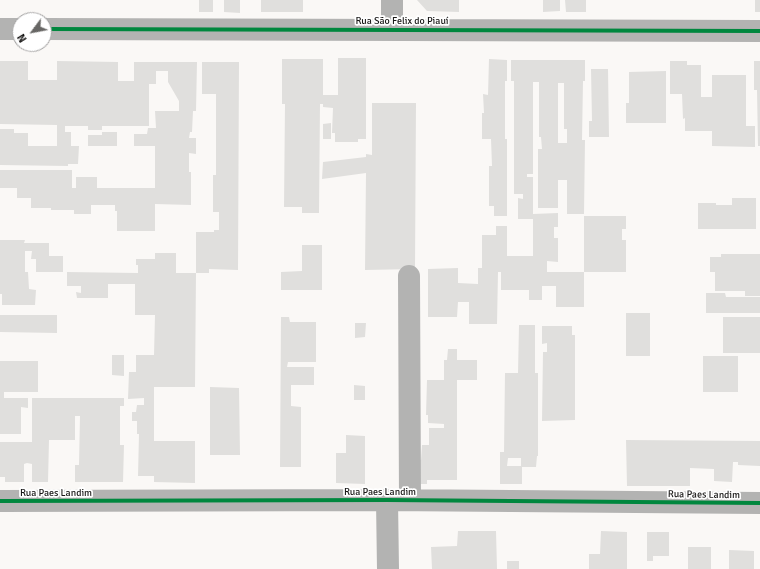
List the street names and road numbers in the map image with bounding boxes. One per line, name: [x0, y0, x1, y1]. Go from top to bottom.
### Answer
street label: Rua São Felix do Piauí: [355, 15, 449, 27]
street label: Rua Paes Landim: [344, 486, 416, 498]
street label: Rua Paes Landim: [20, 487, 92, 499]
street label: Rua Paes Landim: [668, 488, 740, 502]

